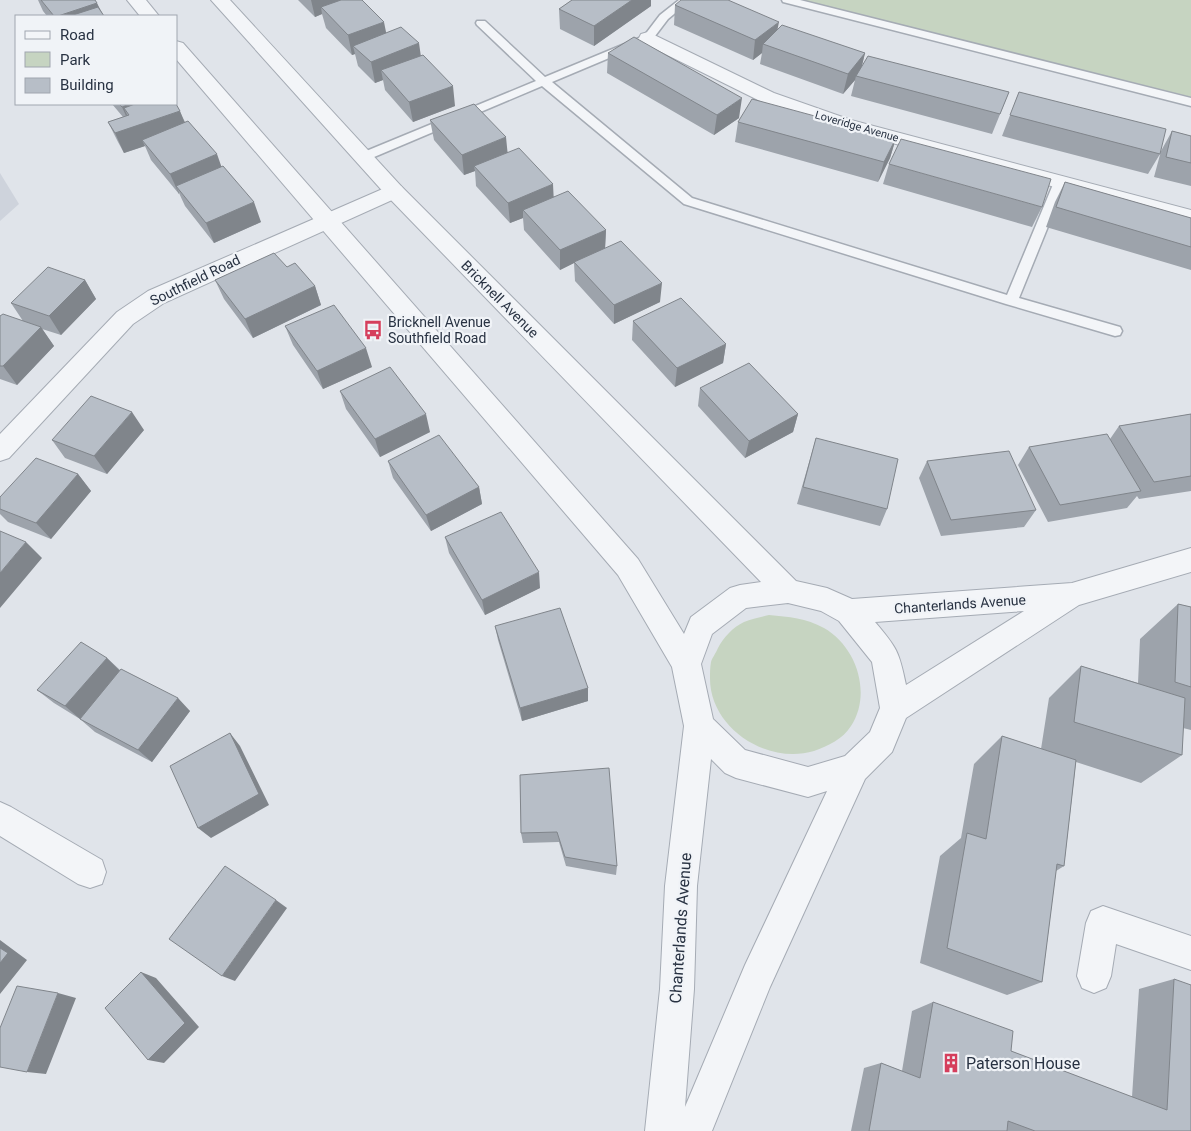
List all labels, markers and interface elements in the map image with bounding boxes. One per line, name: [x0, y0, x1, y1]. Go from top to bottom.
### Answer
legend: [15, 15, 178, 105]
text: Road: [60, 26, 94, 44]
text: Park: [60, 51, 91, 69]
text: Building: [60, 76, 114, 94]
street label: Loveridge Avenue: [813, 108, 900, 145]
street label: Southfield Road: [147, 251, 243, 309]
street label: Bricknell Avenue: [458, 257, 542, 341]
place label: Bricknell Avenue Southfield Road: [388, 314, 491, 346]
bus stop icon: Bricknell Avenue Southfield Road: [362, 319, 384, 341]
street label: Chanterlands Avenue: [894, 591, 1026, 617]
street label: Chanterlands Avenue: [666, 852, 695, 1004]
building icon: Paterson House: [940, 1052, 962, 1074]
place label: Paterson House: [966, 1054, 1080, 1073]

